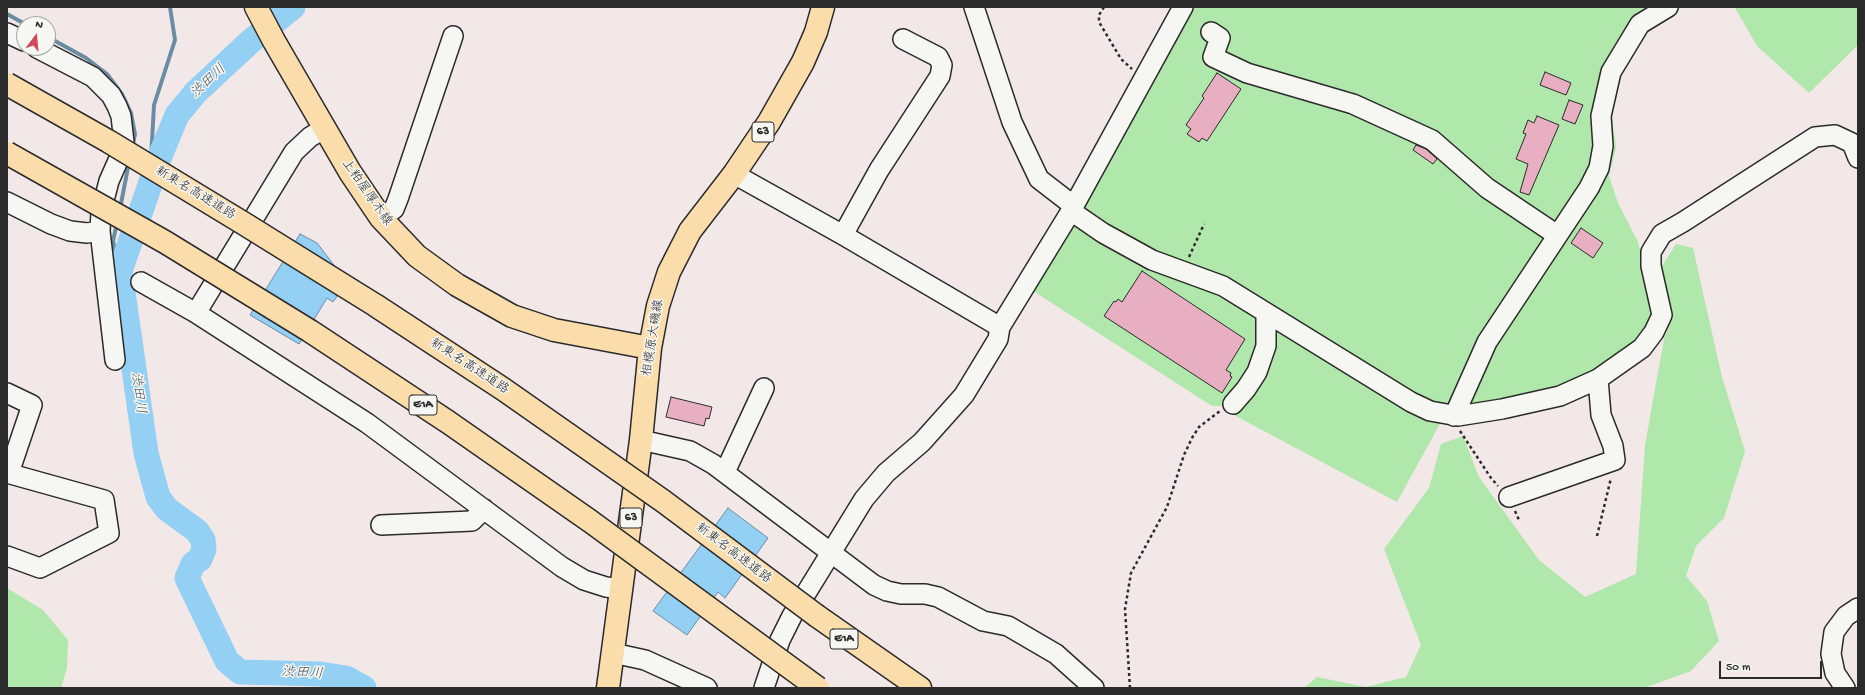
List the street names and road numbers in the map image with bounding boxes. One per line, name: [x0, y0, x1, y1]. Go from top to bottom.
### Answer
road number: 63: [752, 122, 774, 142]
street label: 上粕屋厚木線: [337, 157, 395, 229]
street label: 新東名高速道路: [152, 164, 238, 224]
street label: 相模原大磯線: [640, 298, 668, 378]
street label: 新東名高速道路: [427, 336, 511, 398]
road number: E1A: [409, 395, 437, 415]
road number: 63: [620, 508, 642, 528]
street label: 新東名高速道路: [692, 520, 774, 588]
road number: E1A: [830, 629, 858, 649]

